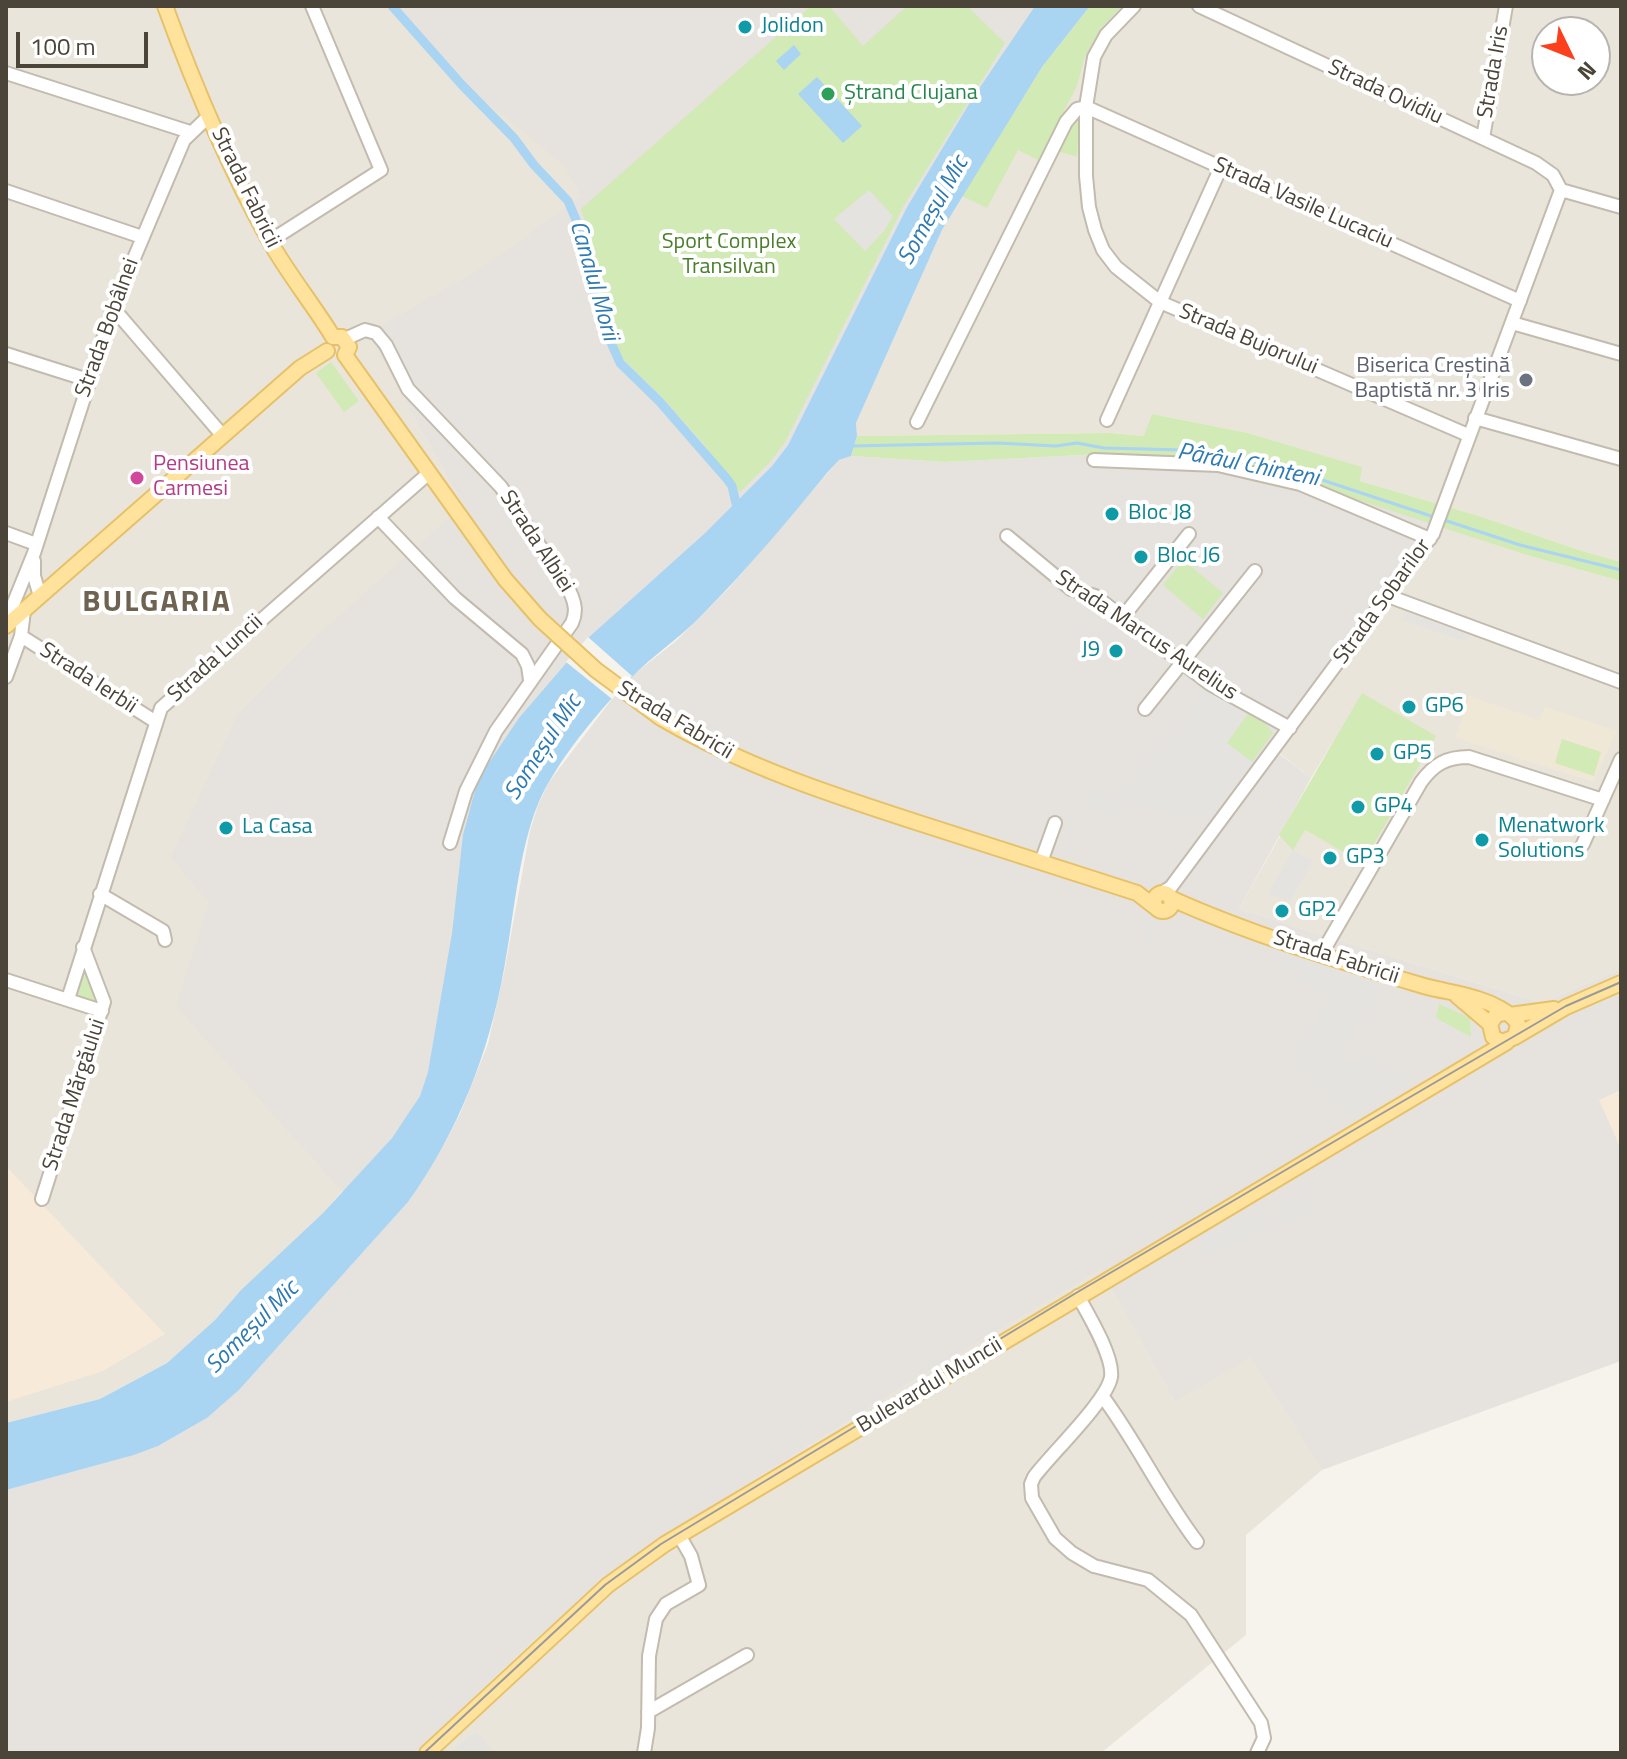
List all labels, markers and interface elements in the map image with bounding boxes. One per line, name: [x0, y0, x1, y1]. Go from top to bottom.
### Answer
place label: Jolidon: [761, 14, 824, 40]
scale bar: [20, 16, 152, 66]
north arrow: [1531, 16, 1611, 96]
marker: Jolidon: [736, 18, 754, 36]
street label: Strada Iris: [1473, 24, 1515, 120]
text: 100 m: [30, 28, 96, 64]
text: N: [1569, 54, 1605, 88]
street label: Strada Ovidiu: [1323, 55, 1447, 131]
place label: Ștrand Clujana: [844, 81, 978, 107]
marker: Ștrand Clujana: [819, 85, 837, 103]
street label: Strada Fabricii: [204, 123, 286, 253]
water label: Someșul Mic: [892, 152, 976, 270]
street label: Strada Vasile Lucaciu: [1209, 153, 1397, 255]
water label: Canalul Morii: [562, 218, 624, 344]
park label: Sport Complex Transilvan: [662, 230, 796, 282]
street label: Strada Bobâlnei: [71, 255, 145, 401]
street label: Strada Bujorului: [1175, 299, 1321, 381]
place label: Biserica Creștină Baptistă nr. 3 Iris: [1354, 354, 1510, 406]
marker: Biserica Creștină Baptistă nr. 3 Iris: [1517, 371, 1535, 389]
water label: Pârâul Chinteni: [1175, 438, 1321, 494]
place label: Pensiunea Carmesi: [153, 452, 250, 504]
marker: Pensiunea Carmesi: [128, 469, 146, 487]
street label: Strada Albiei: [493, 486, 579, 598]
place label: Bloc J8: [1128, 501, 1191, 527]
marker: Bloc J8: [1103, 505, 1121, 523]
street label: Strada Sobarilor: [1329, 534, 1437, 670]
place label: Bloc J6: [1157, 544, 1220, 570]
marker: Bloc J6: [1132, 548, 1150, 566]
street label: Strada Marcus Aurelius: [1050, 565, 1242, 707]
district label: BULGARIA: [82, 586, 232, 622]
street label: Strada Luncii: [163, 609, 269, 709]
street label: Strada Ierbii: [34, 638, 142, 720]
place label: J9: [1081, 638, 1100, 664]
marker: J9: [1107, 642, 1125, 660]
street label: Strada Fabricii: [612, 676, 738, 766]
water label: Someșul Mic: [499, 690, 589, 806]
place label: GP6: [1425, 694, 1464, 720]
marker: GP6: [1400, 698, 1418, 716]
place label: GP5: [1393, 741, 1432, 767]
marker: GP5: [1368, 745, 1386, 763]
place label: GP4: [1374, 794, 1413, 820]
marker: GP4: [1349, 798, 1367, 816]
place label: Menatwork Solutions: [1498, 814, 1604, 866]
place label: La Casa: [242, 815, 313, 841]
marker: La Casa: [217, 819, 235, 837]
marker: Menatwork Solutions: [1473, 831, 1491, 849]
place label: GP3: [1346, 845, 1385, 871]
marker: GP3: [1321, 849, 1339, 867]
place label: GP2: [1298, 898, 1337, 924]
marker: GP2: [1273, 902, 1291, 920]
street label: Strada Fabricii: [1270, 925, 1402, 991]
street label: Strada Mărgăului: [38, 1016, 112, 1174]
water label: Someșul Mic: [201, 1276, 305, 1380]
street label: Bulevardul Muncii: [853, 1332, 1007, 1440]

